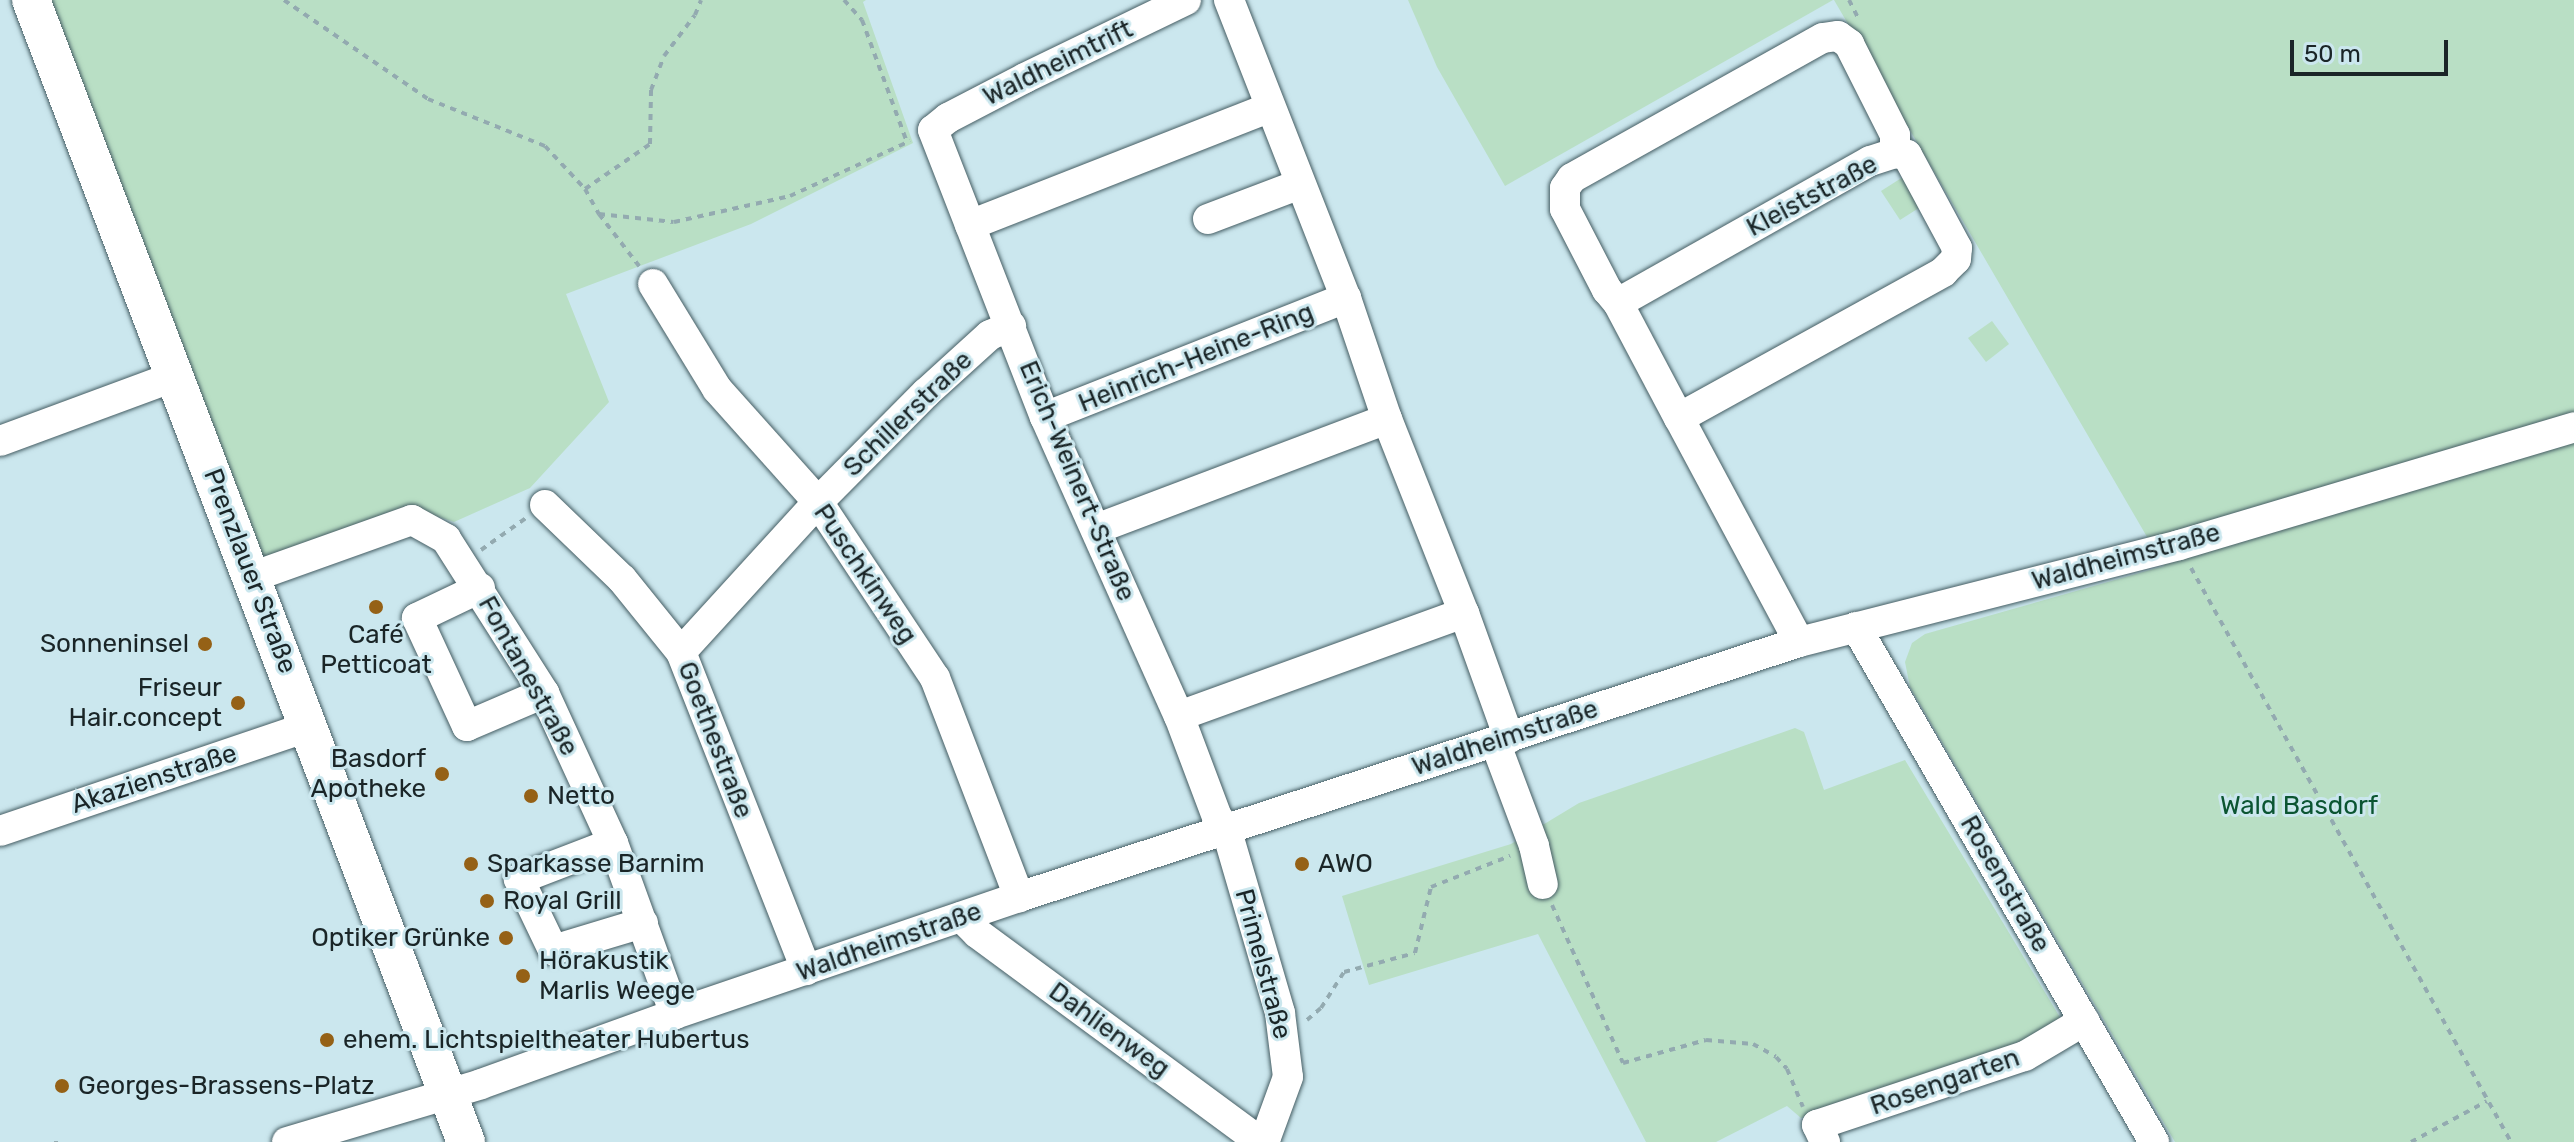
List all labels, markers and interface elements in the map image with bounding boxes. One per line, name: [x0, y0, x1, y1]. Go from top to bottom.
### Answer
street label: Waldheimtrift: [978, 13, 1138, 113]
scale bar: [2294, 24, 2452, 74]
text: 50 m: [2304, 40, 2361, 68]
street label: Kleiststraße: [1741, 149, 1883, 243]
street label: Heinrich-Heine-Ring: [1074, 297, 1318, 419]
street label: Schillerstraße: [837, 345, 979, 483]
street label: Erich-Weinert-Straße: [1012, 356, 1142, 606]
street label: Prenzlauer Straße: [197, 464, 303, 678]
street label: Puschkinweg: [807, 498, 923, 650]
street label: Waldheimstraße: [2029, 517, 2223, 597]
street label: Fontanestraße: [471, 591, 585, 761]
marker: Café Petticoat: [367, 598, 385, 616]
place label: Café Petticoat: [320, 619, 432, 680]
place label: Sonneninsel: [40, 628, 189, 660]
marker: Sonneninsel: [196, 635, 214, 653]
street label: Goethestraße: [671, 657, 759, 823]
place label: Friseur Hair.concept: [69, 672, 222, 734]
street label: Waldheimstraße: [1408, 693, 1602, 783]
marker: Friseur Hair.concept: [229, 694, 247, 712]
street label: Akazienstraße: [67, 738, 241, 820]
place label: Basdorf Apotheke: [310, 743, 426, 804]
marker: Basdorf Apotheke: [433, 765, 451, 783]
place label: Netto: [547, 780, 615, 812]
marker: Netto: [522, 787, 540, 805]
park label: Wald Basdorf: [2220, 790, 2378, 822]
street label: Rosenstraße: [1953, 810, 2057, 958]
place label: Sparkasse Barnim: [487, 848, 705, 880]
place label: AWO: [1318, 848, 1373, 880]
marker: Sparkasse Barnim: [462, 855, 480, 873]
marker: AWO: [1293, 855, 1311, 873]
place label: Royal Grill: [503, 885, 622, 917]
street label: Primelstraße: [1228, 886, 1298, 1042]
marker: Royal Grill: [478, 892, 496, 910]
street label: Waldheimstraße: [792, 896, 986, 988]
place label: Optiker Grünke: [311, 922, 490, 954]
marker: Optiker Grünke: [497, 929, 515, 947]
place label: Hörakustik Marlis Weege: [539, 945, 696, 1006]
marker: Hörakustik Marlis Weege: [514, 967, 532, 985]
street label: Dahlienweg: [1043, 976, 1175, 1084]
place label: ehem. Lichtspieltheater Hubertus: [343, 1024, 750, 1056]
marker: ehem. Lichtspieltheater Hubertus: [318, 1031, 336, 1049]
street label: Rosengarten: [1866, 1042, 2024, 1122]
place label: Georges-Brassens-Platz: [78, 1070, 374, 1102]
marker: Georges-Brassens-Platz: [53, 1077, 71, 1095]

